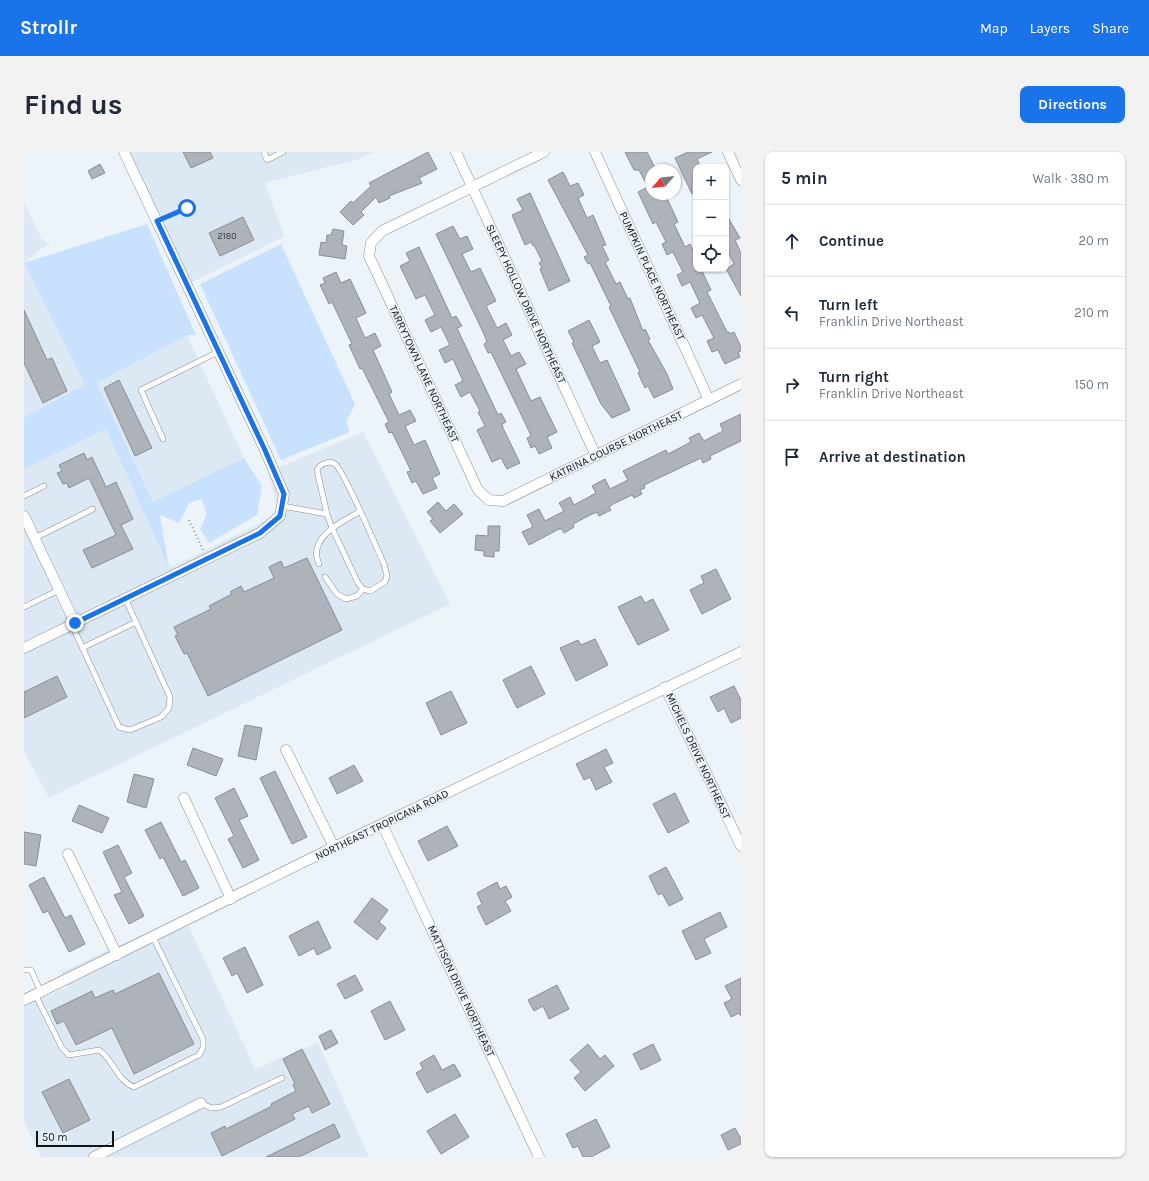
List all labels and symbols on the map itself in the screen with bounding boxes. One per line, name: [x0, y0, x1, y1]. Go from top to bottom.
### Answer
north arrow: [645, 164, 681, 200]
route start: [178, 199, 196, 217]
street label: PUMPKIN PLACE NORTHEAST: [616, 210, 688, 343]
street label: SLEEPY HOLLOW DRIVE NORTHEAST: [483, 222, 569, 386]
house number: 2180: [217, 231, 237, 241]
street label: TARRYTOWN LANE NORTHEAST: [386, 303, 462, 445]
street label: KATRINA COURSE NORTHEAST: [547, 408, 685, 484]
route end: [66, 614, 84, 632]
street label: MICHELS DRIVE NORTHEAST: [663, 691, 733, 822]
street label: NORTHEAST TROPICANA ROAD: [313, 787, 451, 863]
street label: MATTISON DRIVE NORTHEAST: [425, 923, 498, 1059]
scale bar: [36, 1129, 114, 1148]

